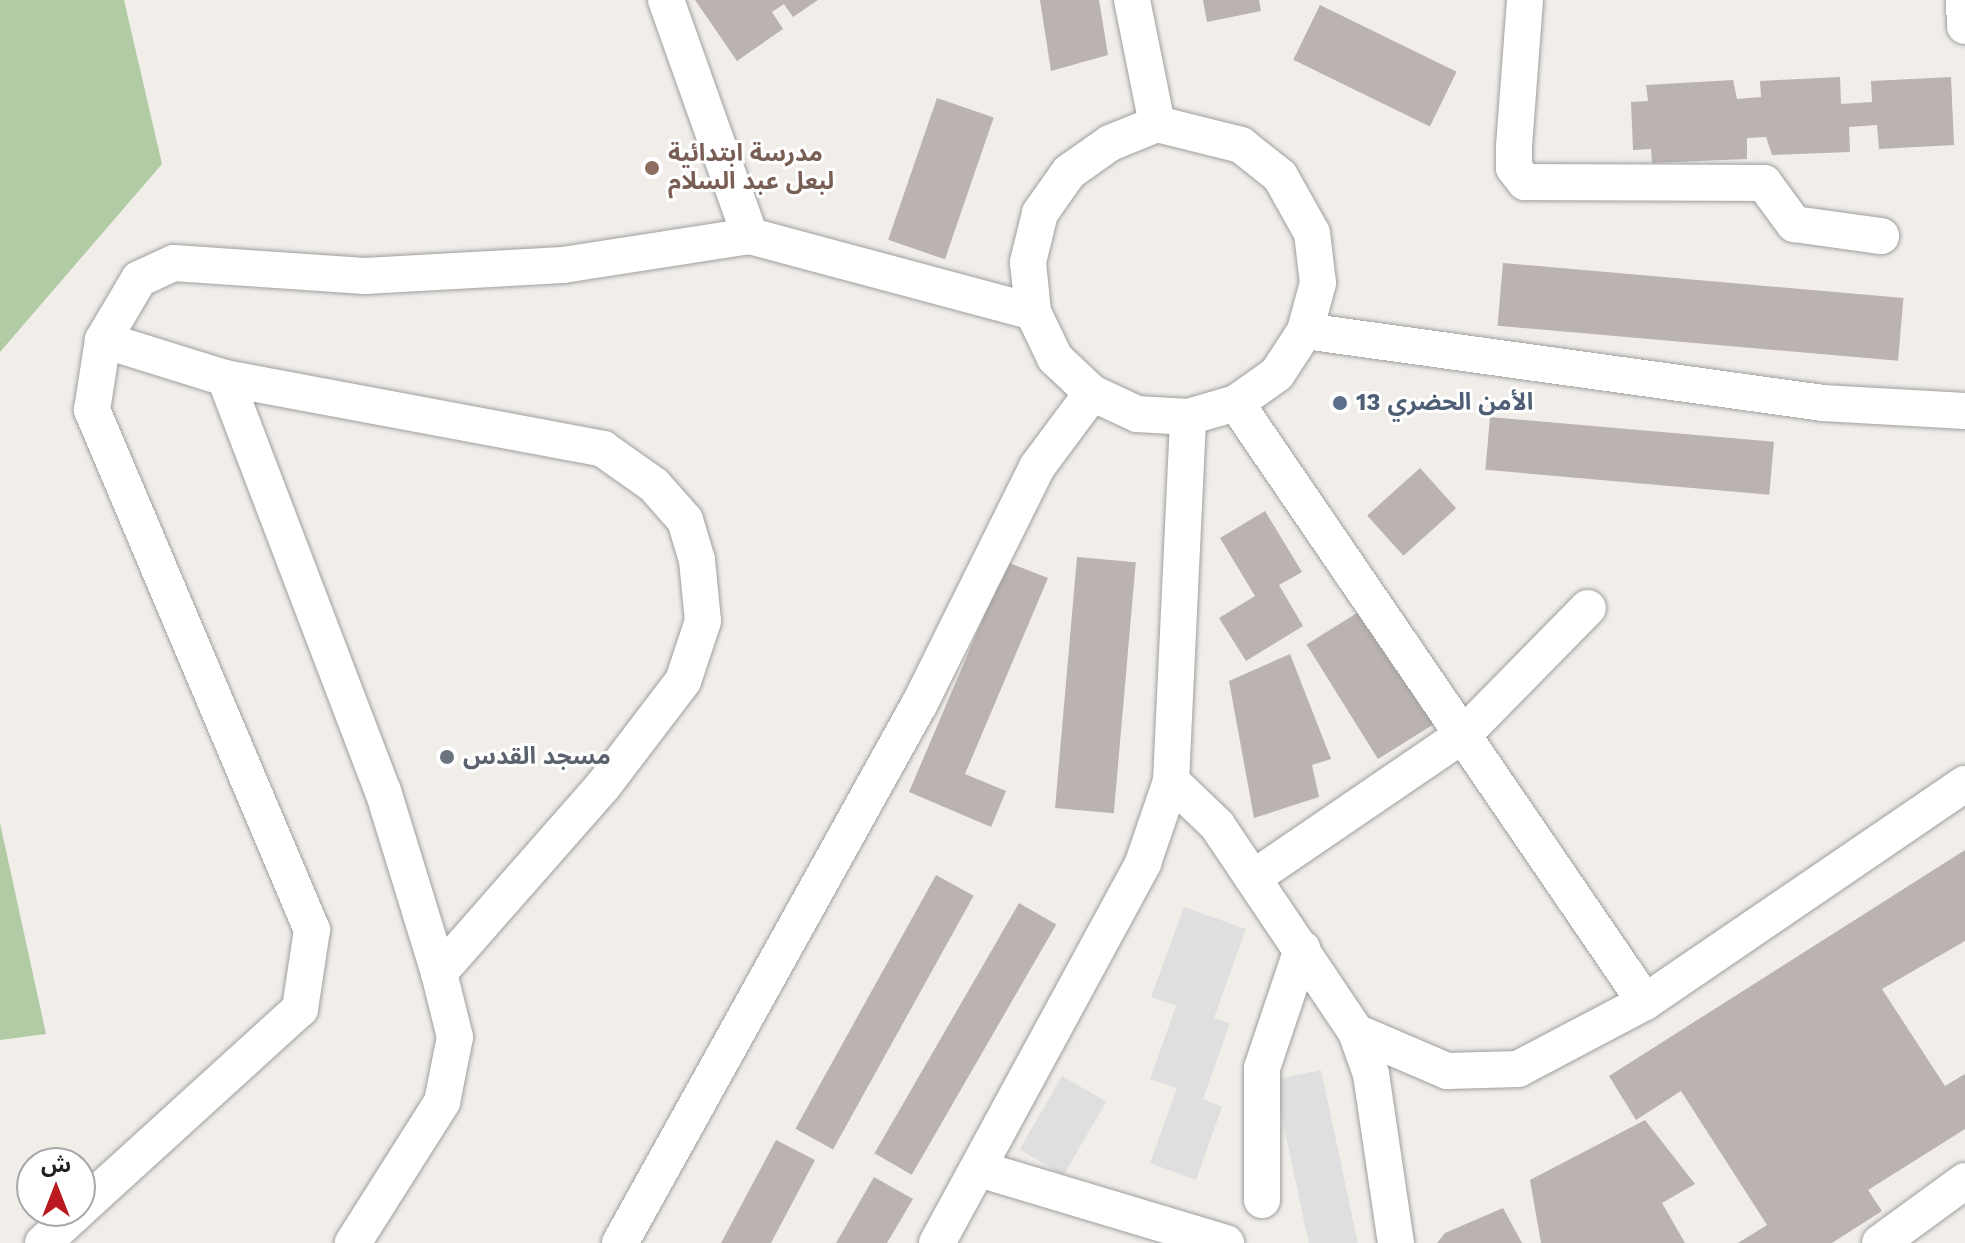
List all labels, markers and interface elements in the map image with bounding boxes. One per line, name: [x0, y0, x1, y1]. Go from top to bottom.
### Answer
place label: مدرسة ابتدائية لبعل عبد السلام: [668, 140, 834, 196]
marker: مدرسة ابتدائية لبعل عبد السلام: [643, 159, 661, 177]
place label: الأمن الحضري 13: [1356, 389, 1533, 417]
marker: الأمن الحضري 13: [1331, 394, 1349, 412]
place label: مسجد القدس: [463, 743, 611, 771]
marker: مسجد القدس: [438, 748, 456, 766]
north arrow: [16, 1147, 96, 1227]
text: ش: [41, 1152, 71, 1177]

